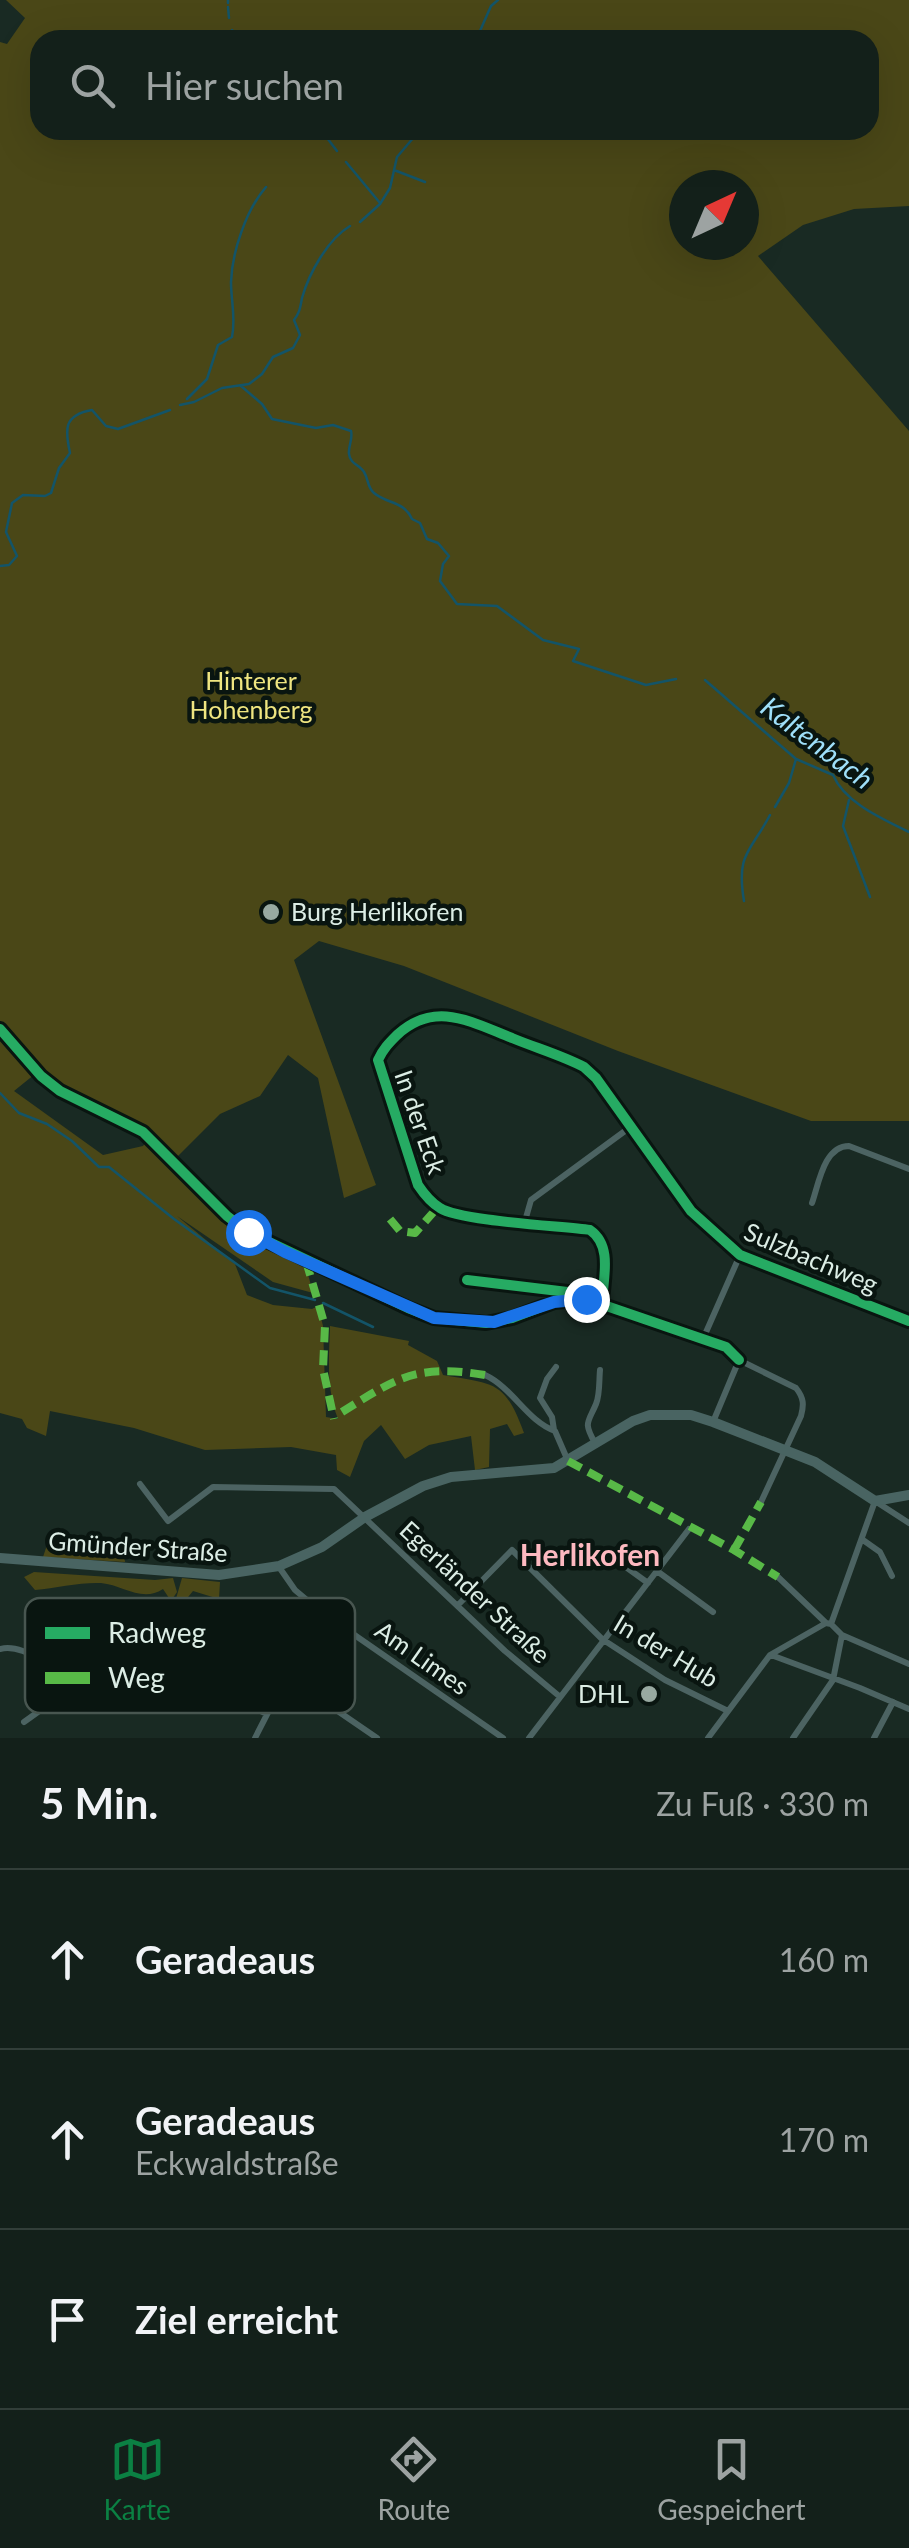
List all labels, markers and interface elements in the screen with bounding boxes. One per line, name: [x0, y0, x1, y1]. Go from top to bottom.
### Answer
search box: [30, 30, 879, 140]
icon: search: [65, 58, 120, 113]
text: Hier suchen: [145, 62, 344, 108]
north arrow: [669, 170, 759, 260]
park label: Hinterer Hohenberg: [190, 665, 313, 724]
water label: Kaltenbach: [755, 689, 880, 795]
place label: Burg Herlikofen: [291, 896, 463, 926]
marker: Burg Herlikofen: [260, 901, 282, 923]
street label: In der Eck: [389, 1066, 453, 1178]
route start: [226, 1210, 272, 1256]
street label: Sulzbachweg: [740, 1215, 883, 1299]
route end: [564, 1277, 610, 1323]
street label: Egerländer Straße: [394, 1514, 557, 1669]
street label: Gmünder Straße: [47, 1525, 229, 1567]
district label: Herlikofen: [520, 1536, 660, 1572]
legend: [25, 1598, 355, 1713]
street label: In der Hub: [609, 1607, 724, 1693]
street label: Am Limes: [370, 1614, 475, 1700]
text: Radweg: [108, 1615, 206, 1649]
text: Weg: [108, 1660, 165, 1694]
place label: DHL: [578, 1678, 629, 1708]
marker: DHL: [638, 1683, 660, 1705]
text: 5 Min.: [40, 1778, 158, 1828]
text: Zu Fuß · 330 m: [656, 1784, 869, 1823]
icon: ahead: [40, 1932, 95, 1987]
text: Geradeaus: [135, 1936, 315, 1982]
text: 160 m: [779, 1940, 869, 1979]
text: Geradeaus: [135, 2097, 315, 2143]
icon: ahead: [40, 2112, 95, 2167]
text: 170 m: [779, 2120, 869, 2159]
text: Eckwaldstraße: [135, 2143, 339, 2182]
icon: arrive: [40, 2292, 95, 2347]
text: Ziel erreicht: [135, 2296, 338, 2342]
tab: Karte: [103, 2432, 171, 2526]
tab: Route: [378, 2432, 450, 2526]
tab: Gespeichert: [657, 2432, 806, 2526]

